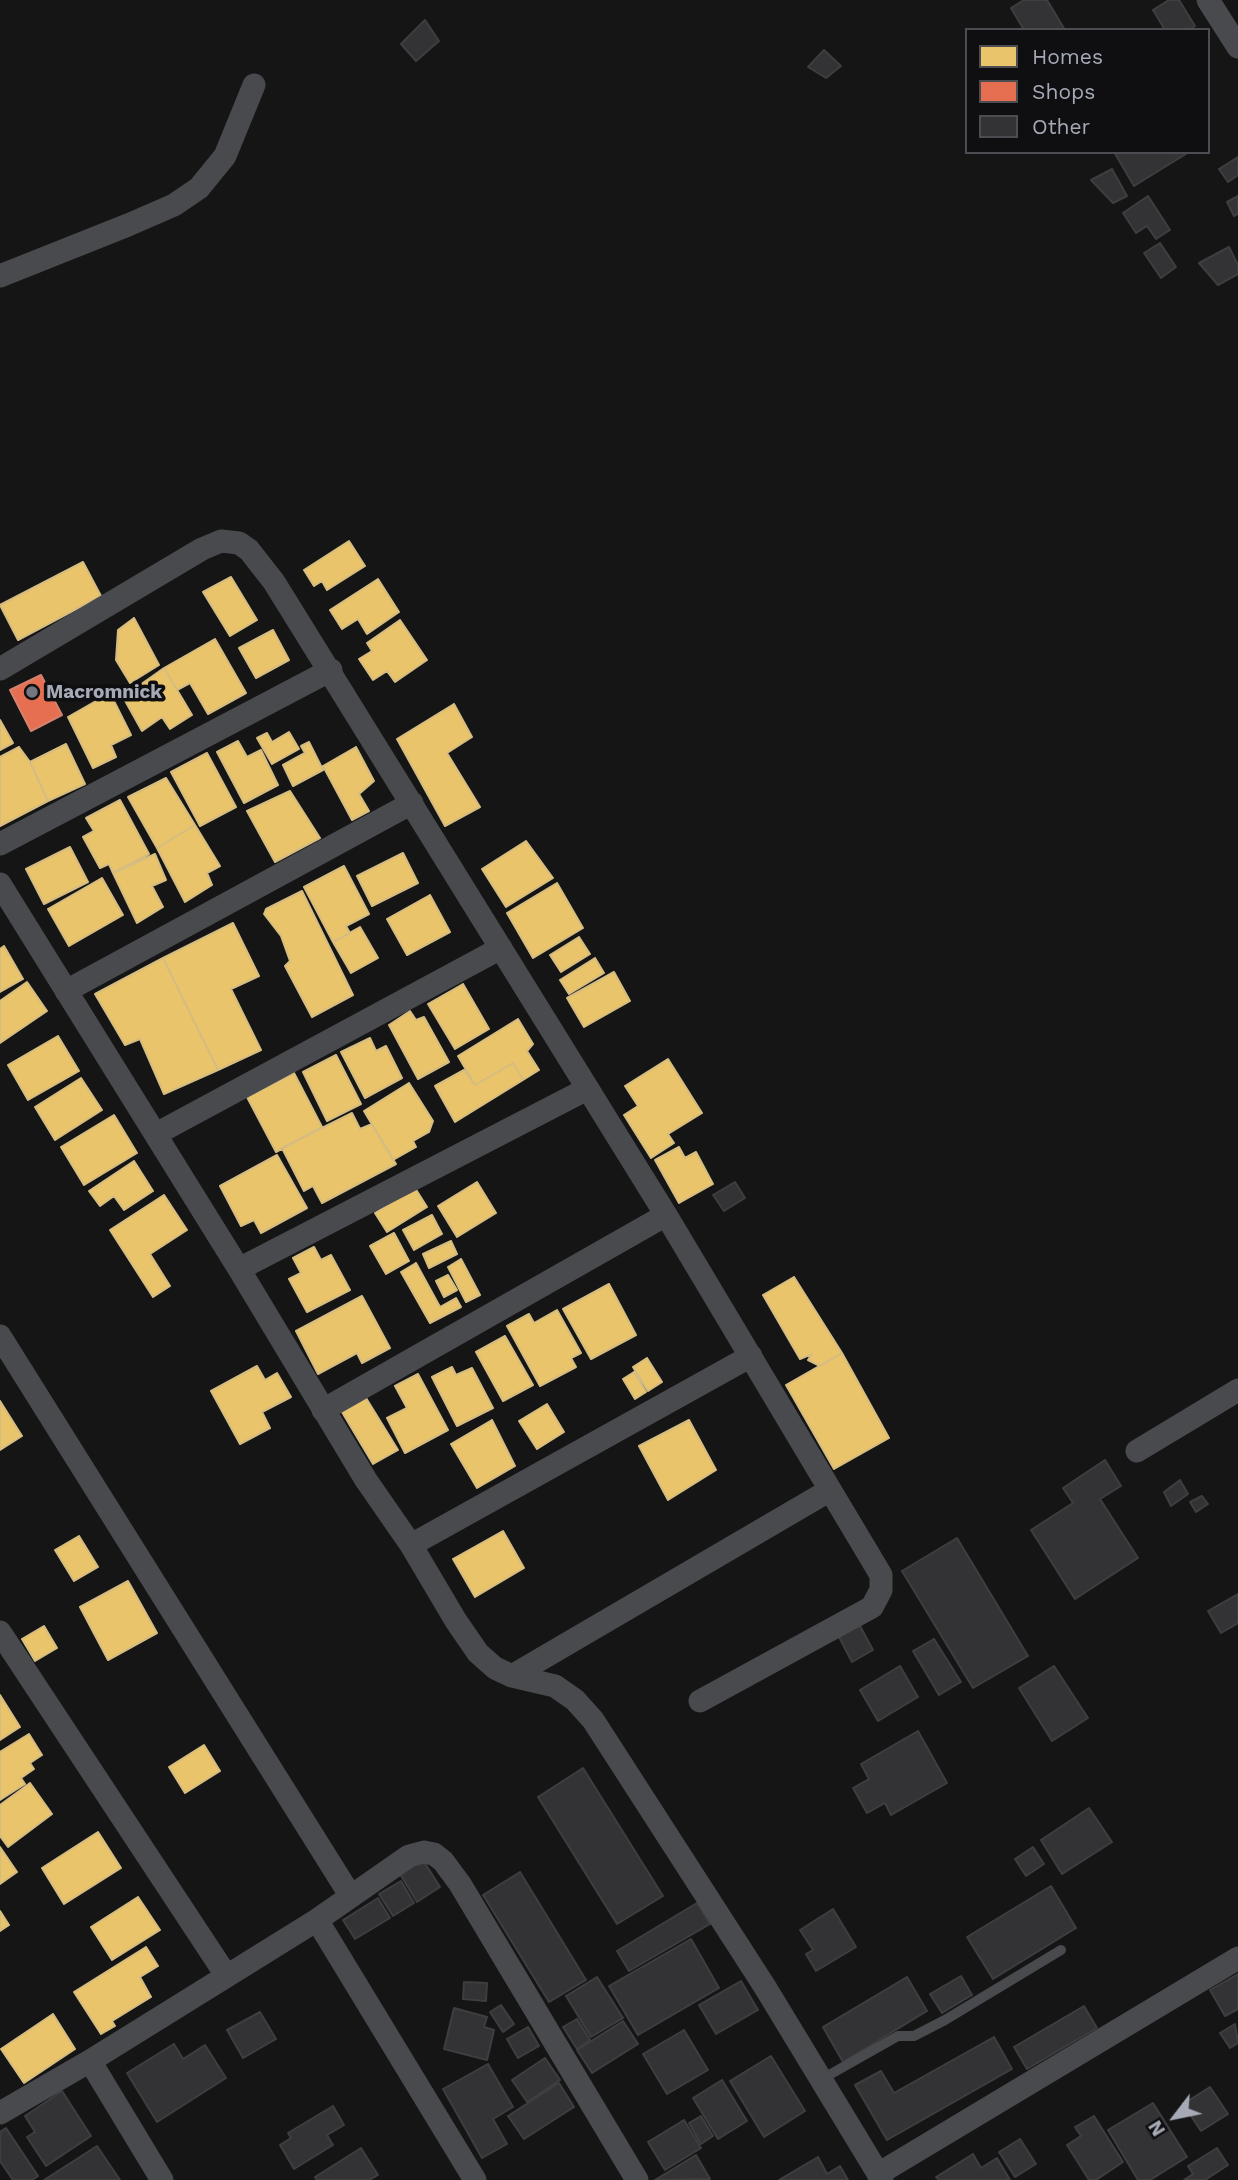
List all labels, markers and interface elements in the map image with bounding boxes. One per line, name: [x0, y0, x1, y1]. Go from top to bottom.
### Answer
legend: [965, 28, 1210, 154]
text: Homes: [1032, 44, 1103, 69]
text: Shops: [1032, 79, 1095, 104]
text: Other: [1032, 114, 1090, 139]
place label: Macromnick: [46, 681, 162, 703]
marker: Macromnick: [24, 684, 40, 700]
north arrow: [1140, 2082, 1210, 2152]
text: N: [1143, 2116, 1170, 2140]

